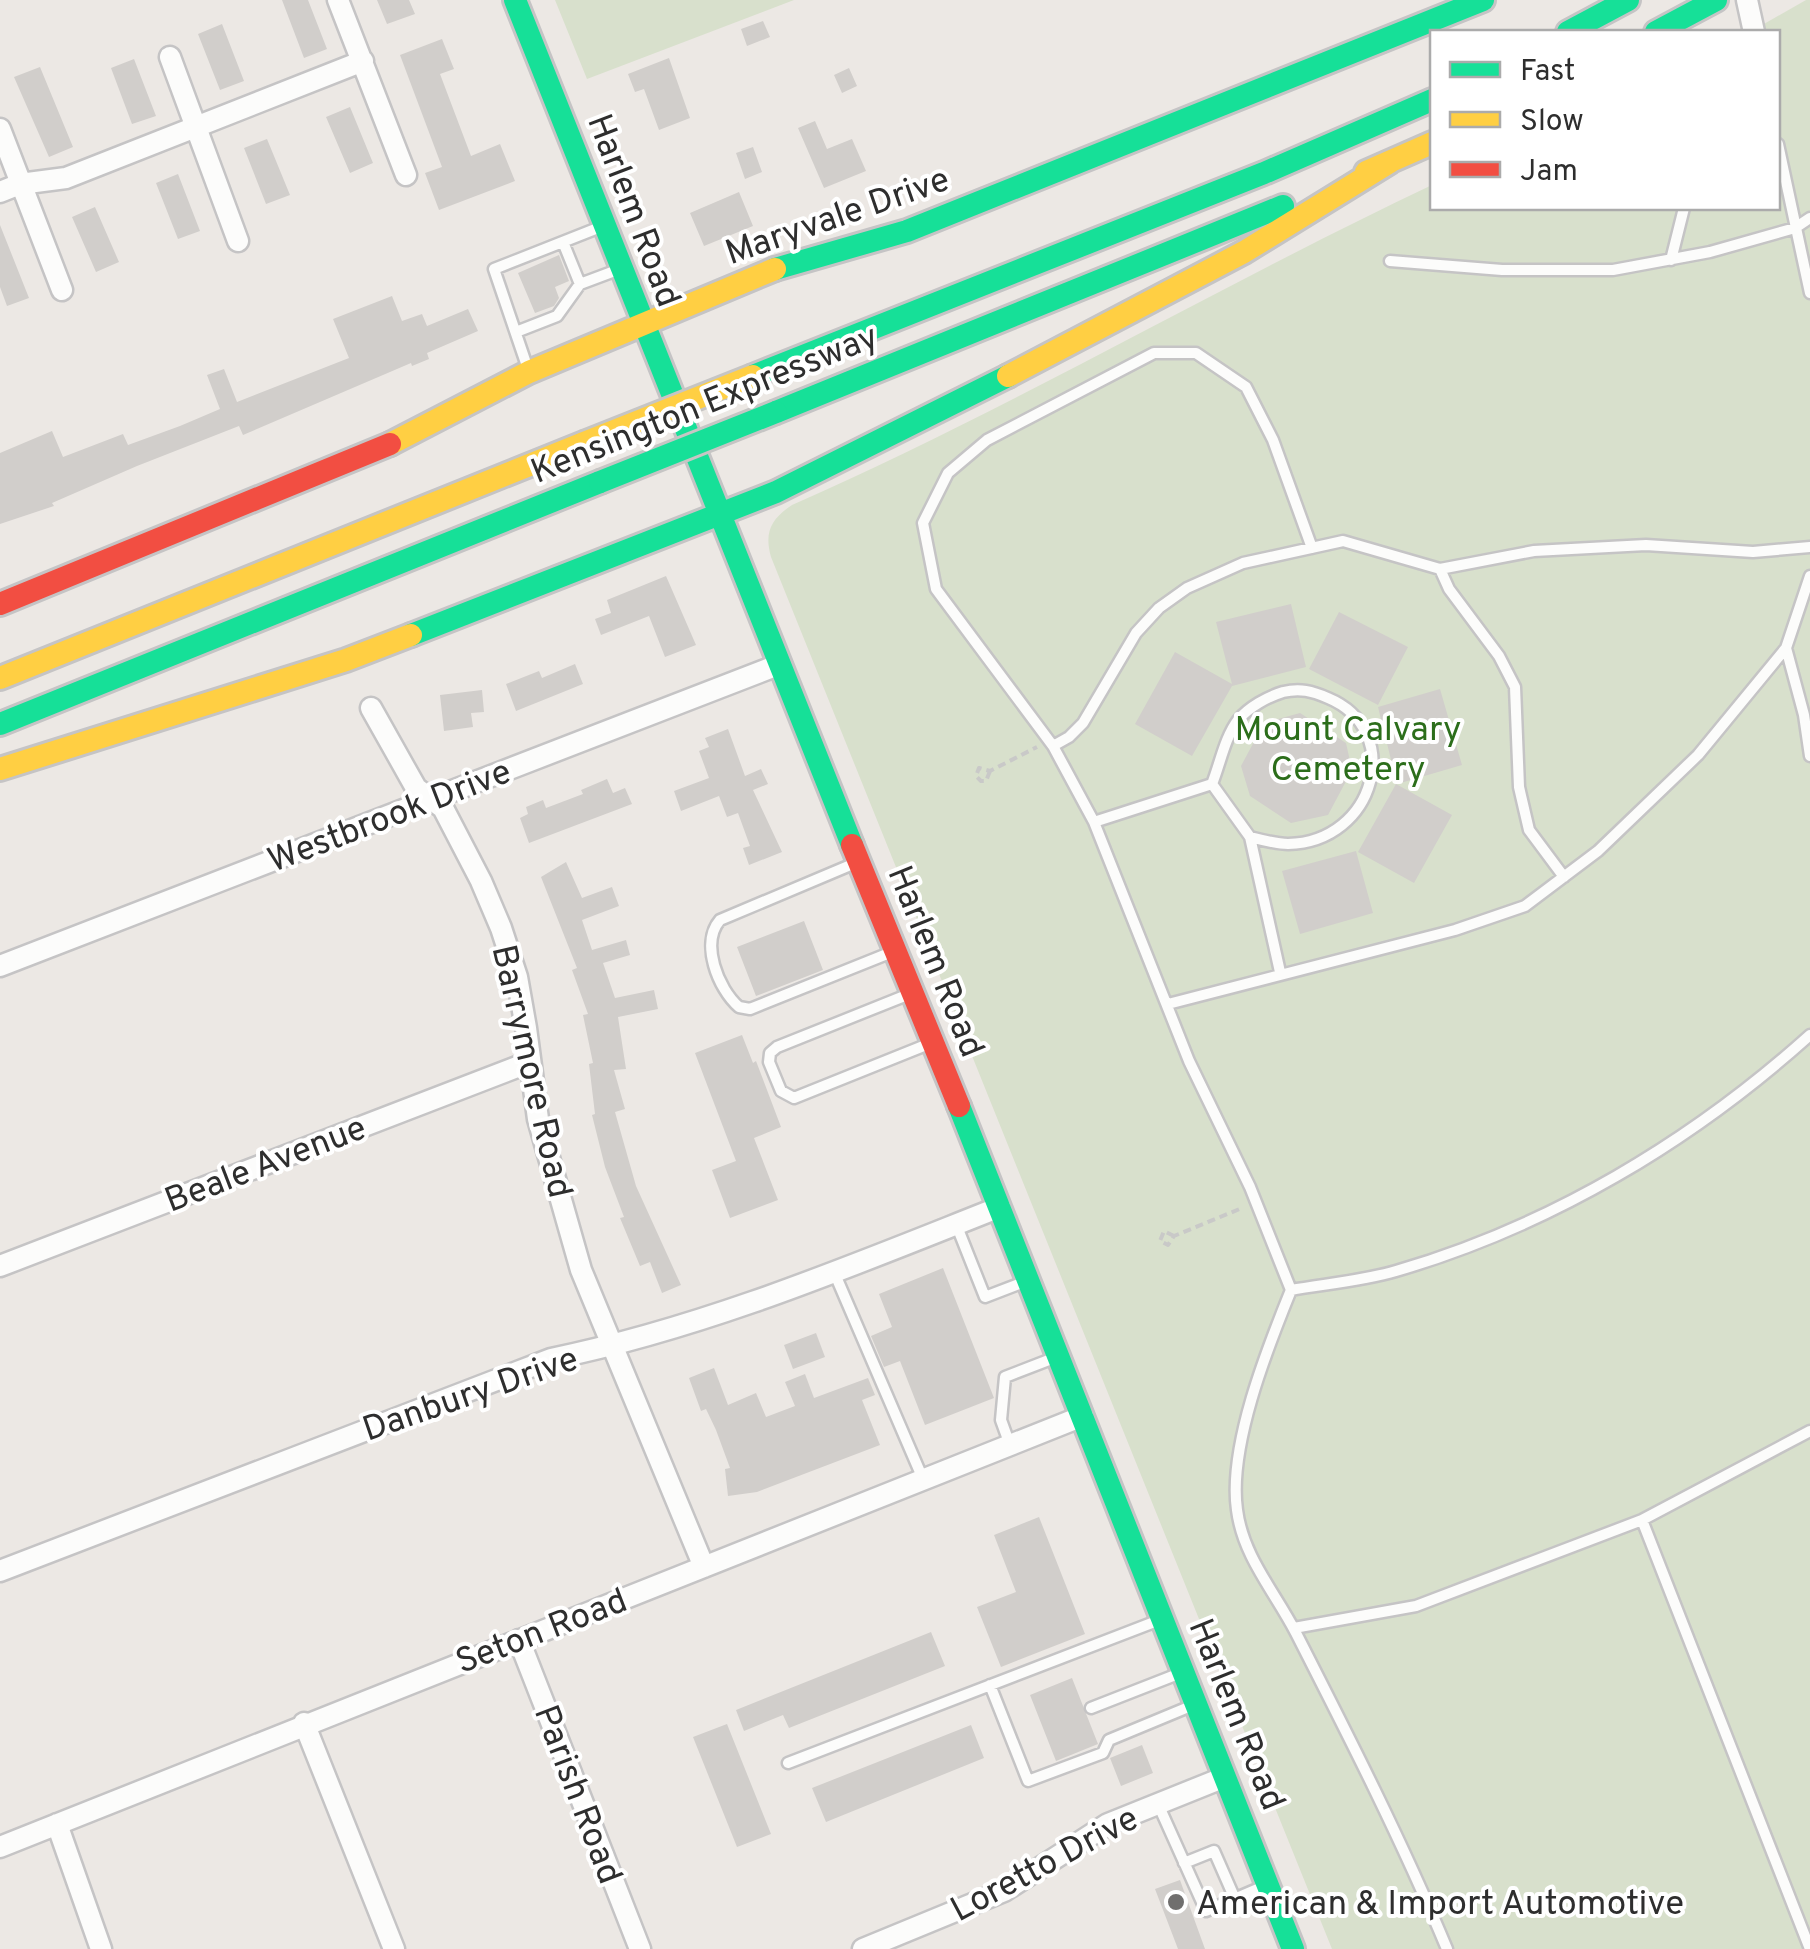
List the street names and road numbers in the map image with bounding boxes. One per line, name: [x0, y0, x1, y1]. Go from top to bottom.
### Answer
street label: Harlem Road: [575, 108, 689, 314]
street label: Maryvale Drive: [720, 159, 956, 277]
street label: Kensington Expressway: [525, 316, 885, 496]
street label: Westbrook Drive: [262, 751, 518, 884]
street label: Harlem Road: [876, 860, 993, 1064]
street label: Barrymore Road: [480, 941, 581, 1203]
street label: Beale Avenue: [159, 1107, 373, 1224]
street label: Danbury Drive: [357, 1338, 585, 1453]
street label: Seton Road: [450, 1580, 634, 1686]
street label: Harlem Road: [1177, 1613, 1294, 1817]
street label: Parish Road: [522, 1699, 630, 1891]
street label: Loretto Drive: [944, 1798, 1147, 1934]

